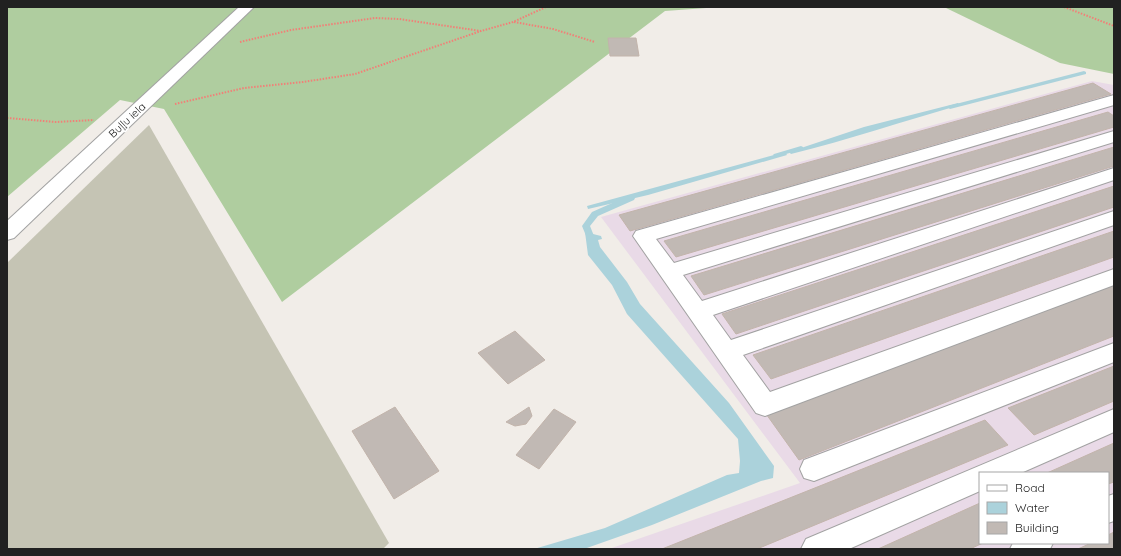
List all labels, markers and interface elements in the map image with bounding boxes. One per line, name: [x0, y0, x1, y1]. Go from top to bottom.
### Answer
street label: Buļļu iela: [106, 99, 148, 141]
legend: [979, 472, 1109, 544]
text: Road: [1015, 480, 1045, 495]
text: Water: [1015, 500, 1050, 515]
text: Building: [1015, 520, 1059, 535]

